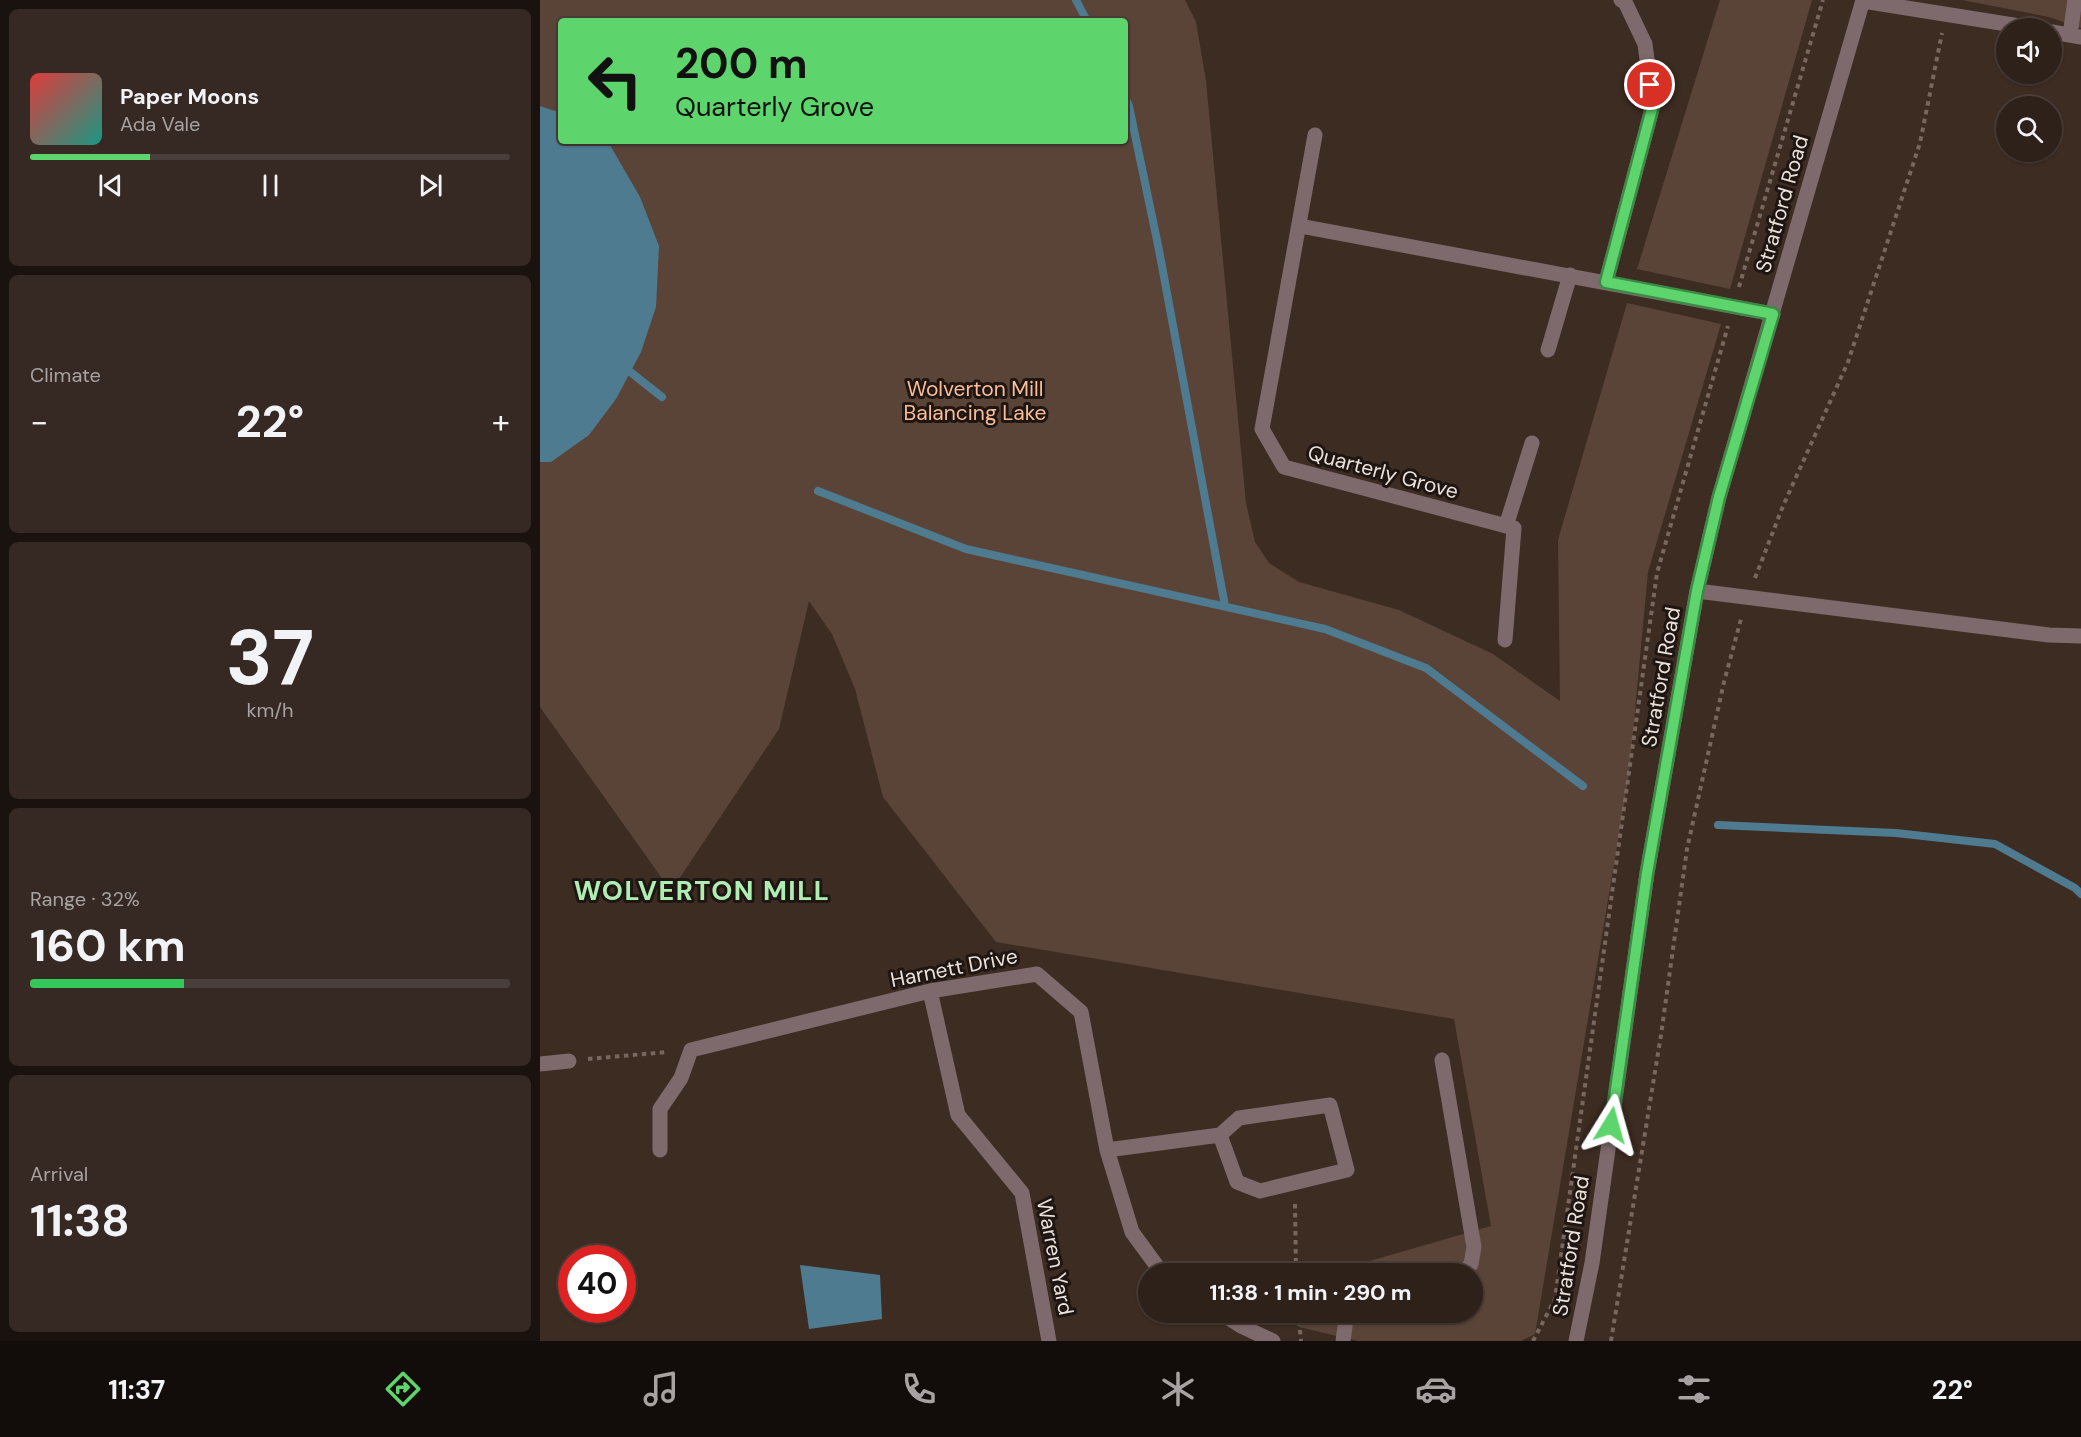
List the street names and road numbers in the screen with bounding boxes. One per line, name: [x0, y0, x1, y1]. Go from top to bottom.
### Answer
street label: Stratford Road: [1749, 132, 1815, 276]
street label: Quarterly Grove: [1305, 438, 1461, 506]
street label: Stratford Road: [1635, 605, 1687, 749]
street label: Harnett Drive: [888, 942, 1020, 994]
street label: Stratford Road: [1546, 1174, 1596, 1318]
street label: Warren Yard: [1030, 1196, 1080, 1318]

